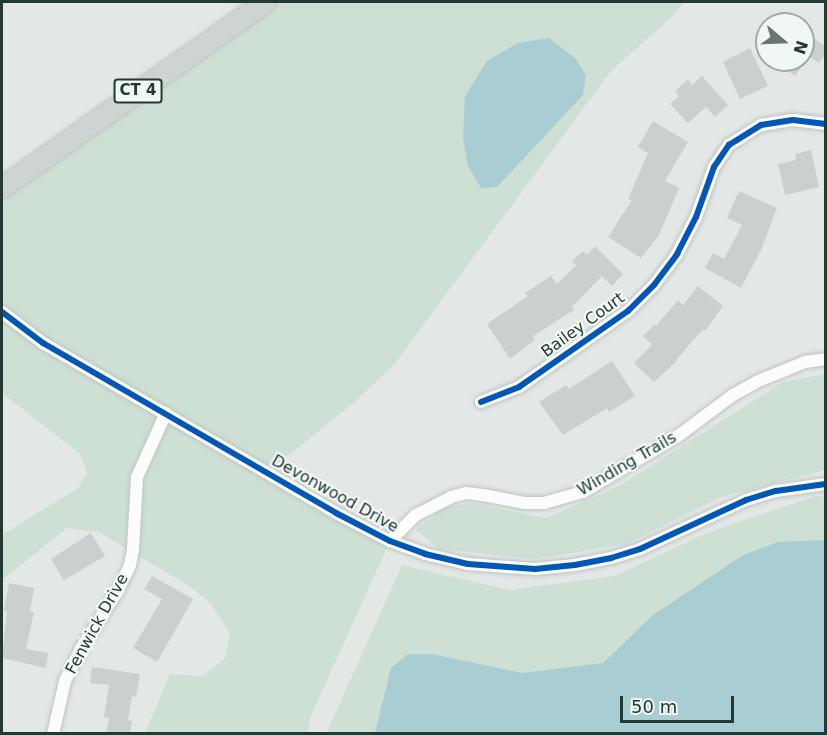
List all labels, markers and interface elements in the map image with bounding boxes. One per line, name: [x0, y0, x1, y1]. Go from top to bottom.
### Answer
north arrow: [755, 12, 815, 72]
text: N: [789, 38, 812, 57]
road number: CT 4: [112, 79, 164, 103]
street label: Bailey Court: [538, 288, 628, 362]
street label: Winding Trails: [574, 428, 680, 500]
street label: Devonwood Drive: [268, 451, 402, 537]
street label: Fenwick Drive: [62, 571, 132, 677]
scale bar: [623, 684, 737, 722]
text: 50 m: [631, 696, 677, 717]

